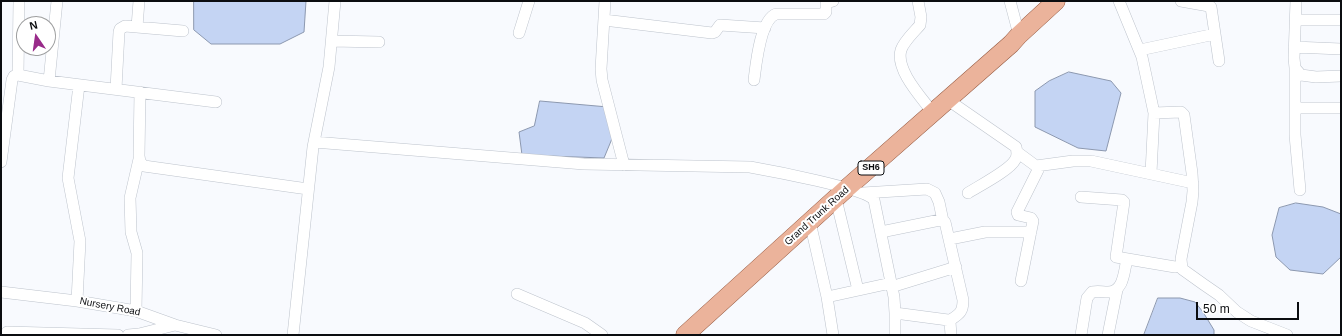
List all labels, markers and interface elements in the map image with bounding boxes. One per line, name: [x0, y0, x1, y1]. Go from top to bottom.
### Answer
north arrow: [16, 16, 56, 56]
text: N: [28, 19, 39, 32]
road number: SH6: [858, 161, 884, 175]
street label: Grand Trunk Road: [782, 184, 852, 248]
scale bar: [1198, 294, 1301, 320]
street label: Nursery Road: [79, 295, 141, 319]
text: 50 m: [1203, 302, 1230, 316]

